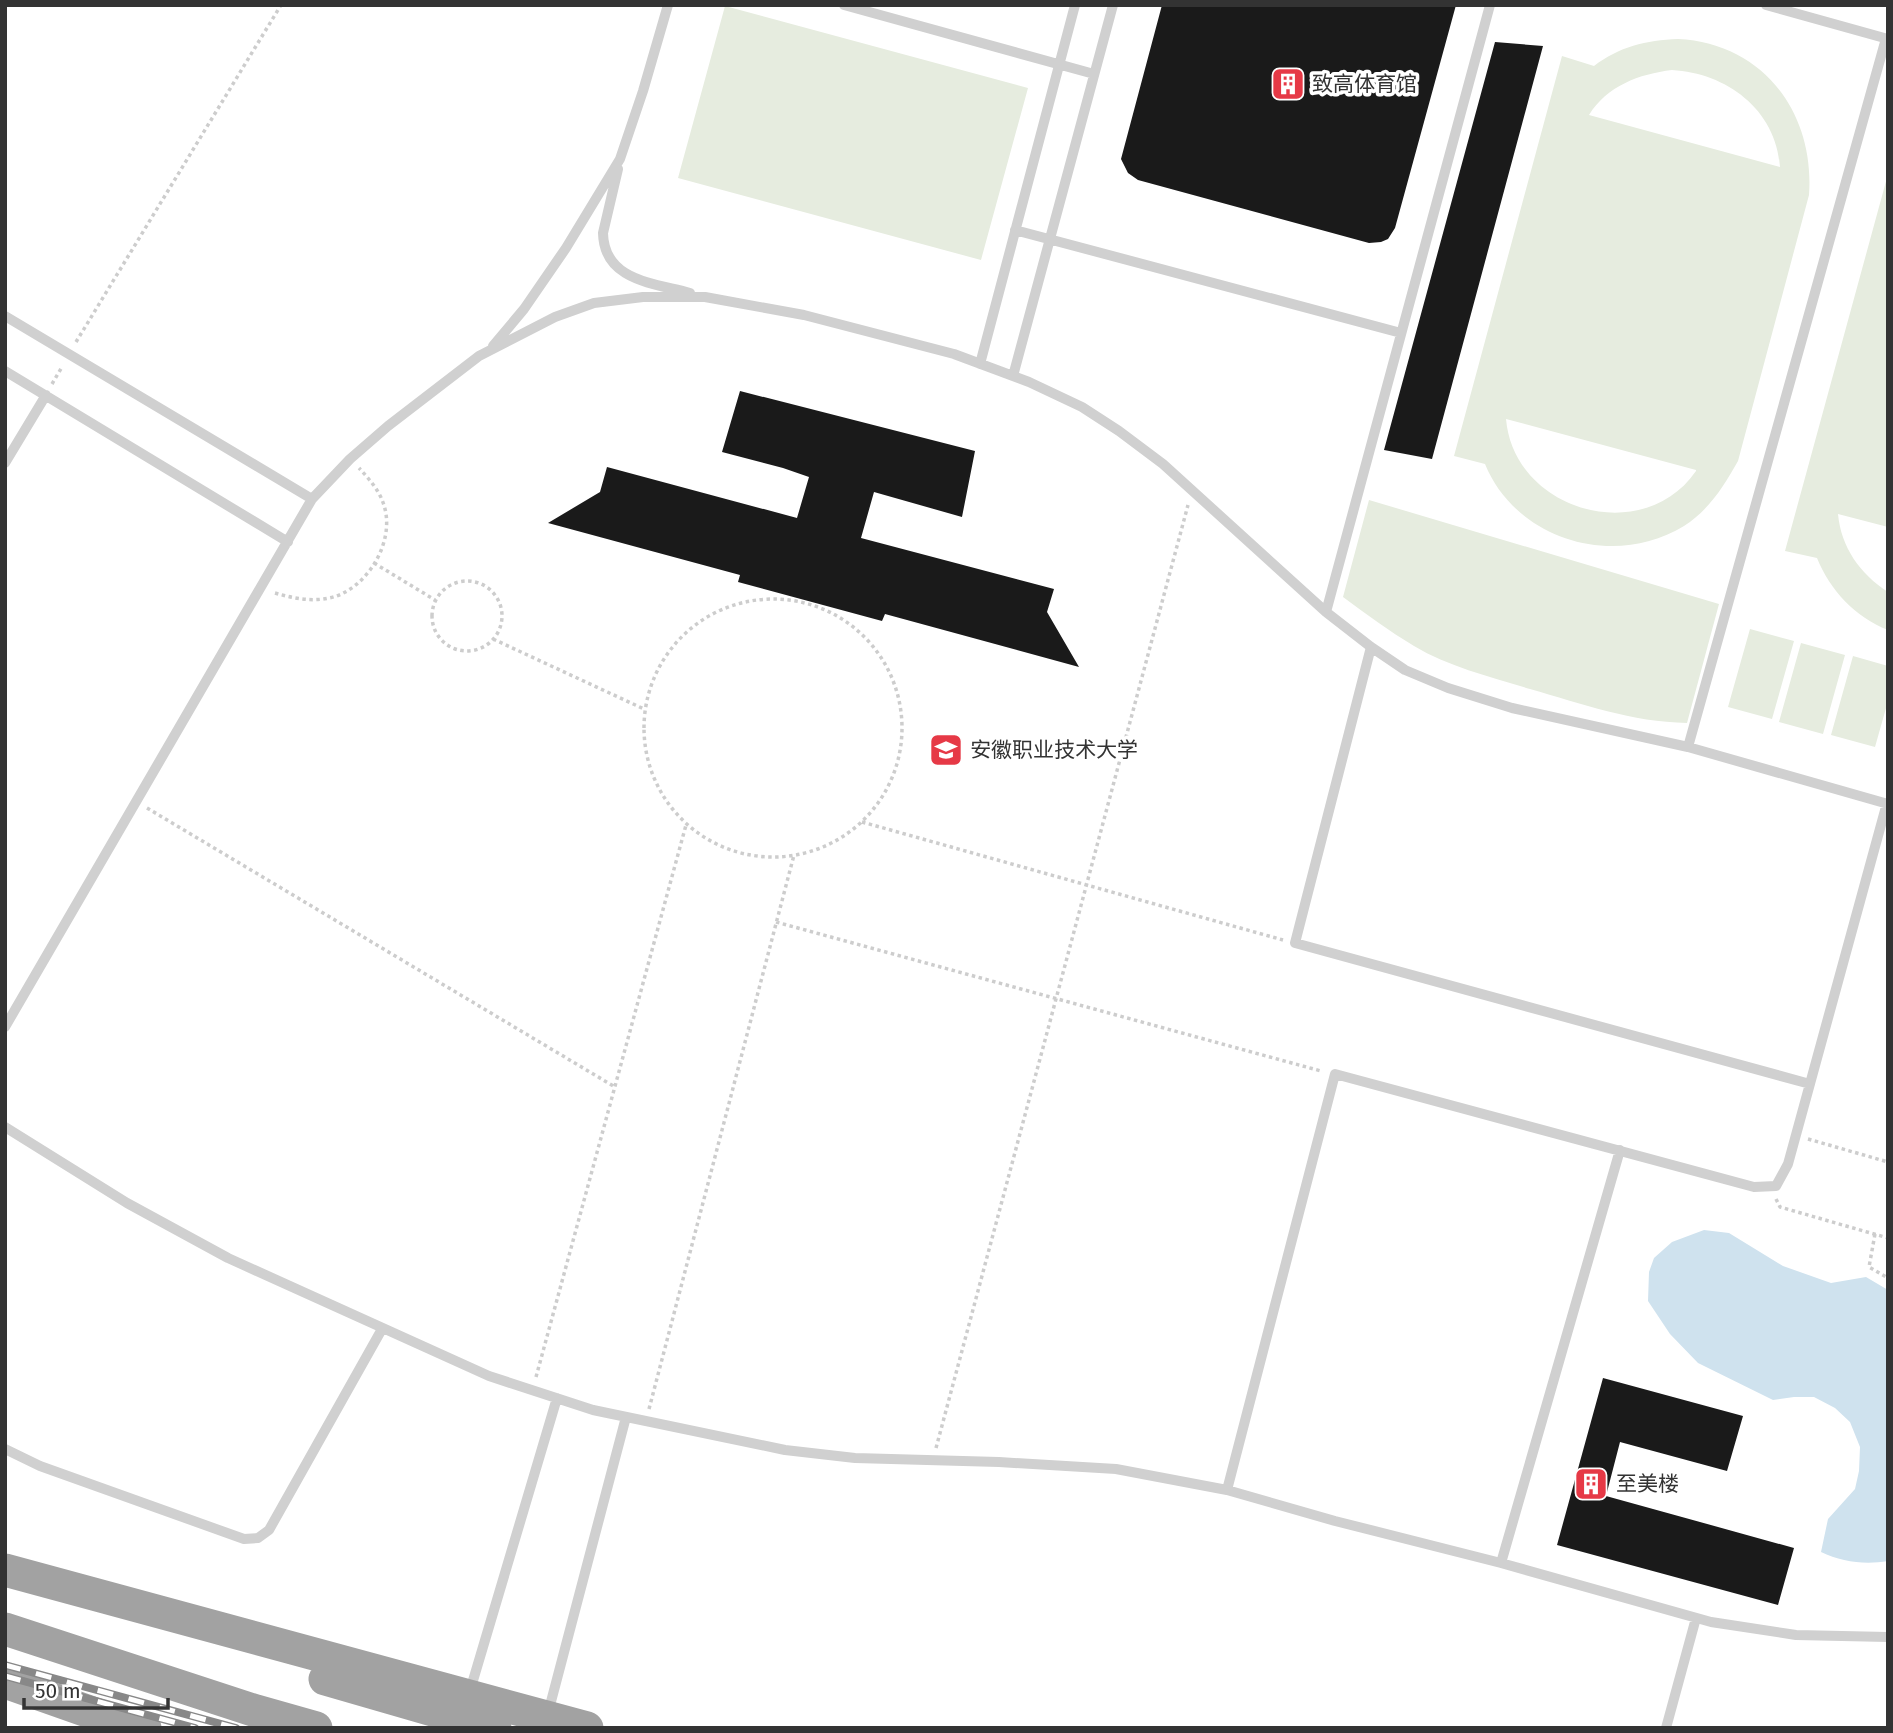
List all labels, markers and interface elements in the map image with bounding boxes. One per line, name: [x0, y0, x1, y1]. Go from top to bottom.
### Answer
building icon: 致高体育馆: [1269, 65, 1307, 103]
place label: 致高体育馆: [1312, 71, 1417, 97]
school or university icon: 安徽职业技术大学: [927, 731, 965, 769]
place label: 安徽职业技术大学: [970, 737, 1138, 763]
building icon: 至美楼: [1572, 1465, 1610, 1503]
place label: 至美楼: [1616, 1471, 1679, 1497]
scale bar: [24, 1666, 168, 1710]
text: 50 m: [35, 1678, 81, 1704]

